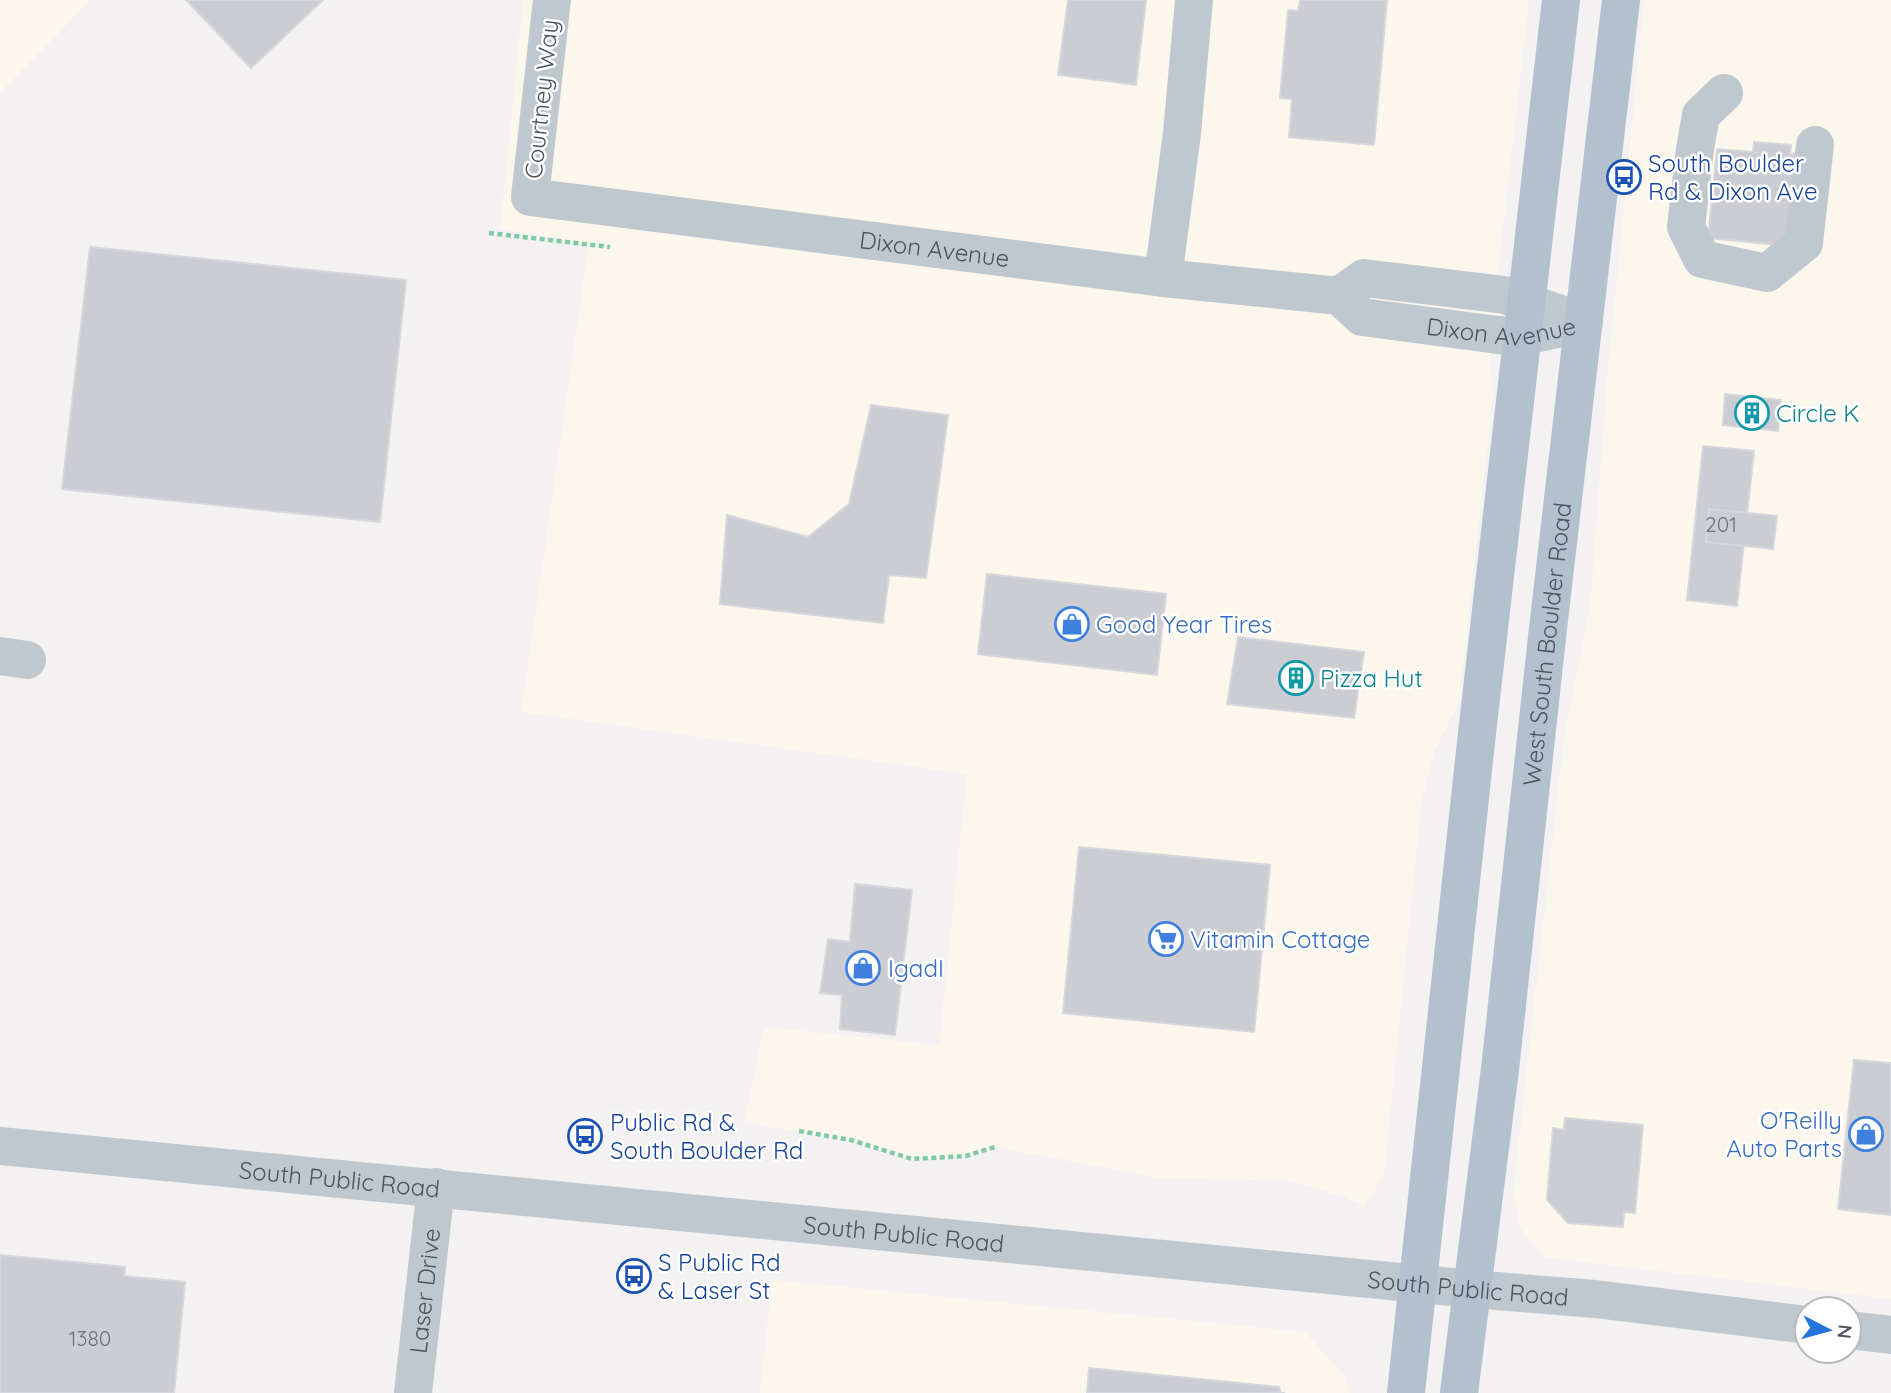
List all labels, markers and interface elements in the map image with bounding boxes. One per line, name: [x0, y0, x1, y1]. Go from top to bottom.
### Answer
street label: Courtney Way: [518, 18, 564, 180]
place label: South Boulder Rd & Dixon Ave: [1648, 148, 1818, 206]
bus stop icon: South Boulder Rd & Dixon Ave: [1605, 158, 1643, 196]
street label: Dixon Avenue: [858, 224, 1011, 273]
street label: Dixon Avenue: [1425, 310, 1579, 352]
building icon: Circle K: [1733, 394, 1771, 432]
place label: Circle K: [1776, 398, 1860, 428]
street label: West South Boulder Road: [1516, 501, 1578, 787]
house number: 201: [1705, 511, 1737, 537]
shop icon: Good Year Tires: [1053, 605, 1091, 643]
place label: Good Year Tires: [1096, 609, 1272, 639]
building icon: Pizza Hut: [1277, 659, 1315, 697]
place label: Pizza Hut: [1320, 663, 1423, 693]
supermarket icon: Vitamin Cottage: [1147, 920, 1185, 958]
place label: Vitamin Cottage: [1190, 924, 1370, 954]
shop icon: IgadI: [844, 949, 882, 987]
place label: IgadI: [888, 953, 944, 983]
place label: O'Reilly Auto Parts: [1726, 1105, 1842, 1163]
place label: Public Rd & South Boulder Rd: [610, 1107, 803, 1165]
shop icon: O'Reilly Auto Parts: [1847, 1115, 1885, 1153]
bus stop icon: Public Rd & South Boulder Rd: [566, 1117, 604, 1155]
street label: South Public Road: [238, 1154, 441, 1204]
street label: South Public Road: [802, 1209, 1006, 1258]
street label: Laser Drive: [403, 1226, 446, 1355]
place label: S Public Rd & Laser St: [658, 1247, 781, 1305]
bus stop icon: S Public Rd & Laser St: [615, 1257, 653, 1295]
street label: South Public Road: [1366, 1264, 1570, 1312]
north arrow: [1793, 1295, 1863, 1365]
text: N: [1832, 1324, 1858, 1340]
house number: 1380: [69, 1325, 111, 1351]

